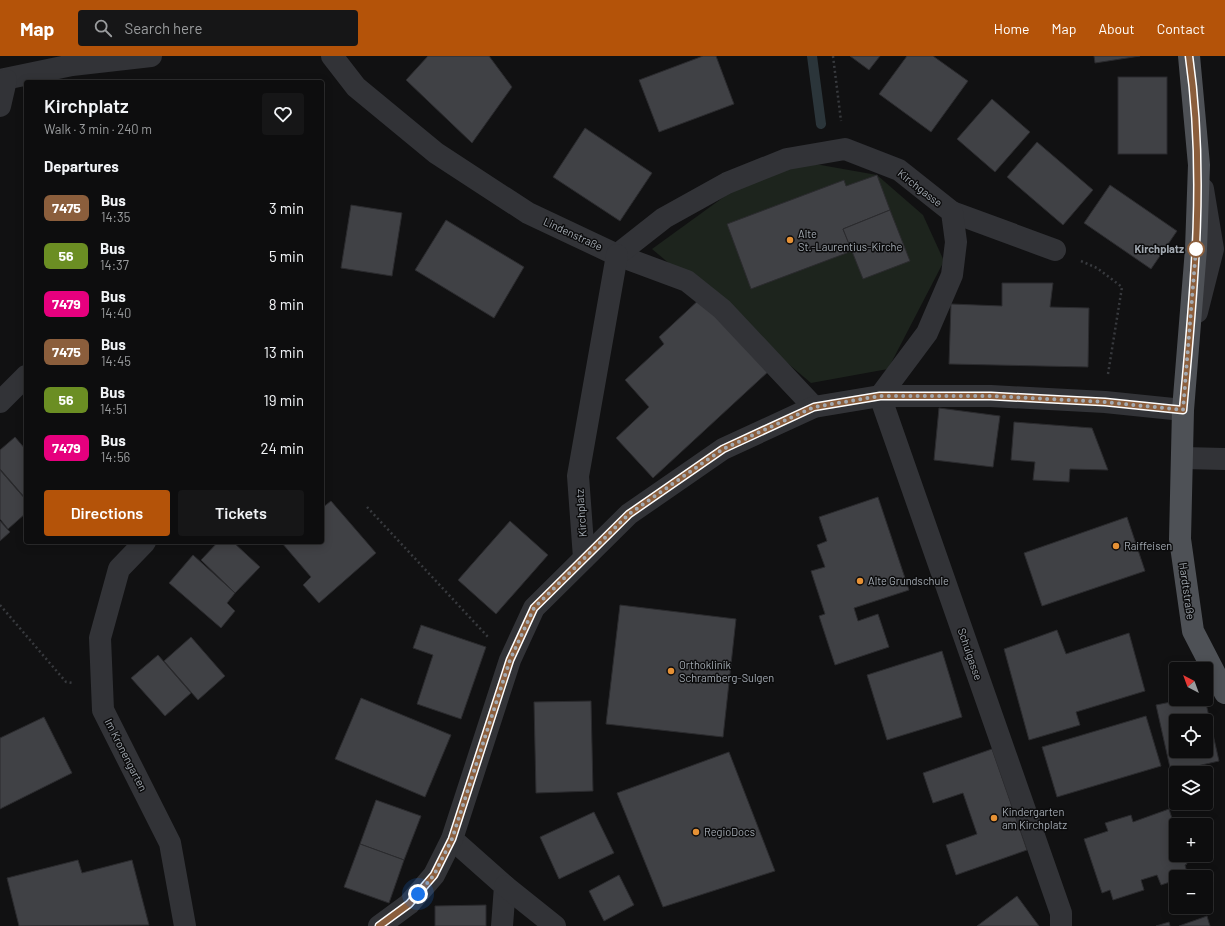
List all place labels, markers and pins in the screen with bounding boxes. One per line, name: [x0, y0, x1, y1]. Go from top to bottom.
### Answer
place label: Alte St.-Laurentius-Kirche: [798, 227, 902, 253]
marker: Alte St.-Laurentius-Kirche: [785, 235, 795, 245]
marker: Kirchplatz: [1187, 240, 1205, 258]
place label: Kirchplatz: [1134, 242, 1184, 255]
place label: Raiffeisen: [1124, 539, 1172, 552]
marker: Raiffeisen: [1111, 541, 1121, 551]
place label: Alte Grundschule: [868, 574, 949, 587]
marker: Alte Grundschule: [855, 576, 865, 586]
place label: Orthoklinik Schramberg-Sulgen: [679, 658, 774, 684]
marker: Orthoklinik Schramberg-Sulgen: [666, 666, 676, 676]
place label: Kindergarten am Kirchplatz: [1002, 805, 1067, 831]
marker: Kindergarten am Kirchplatz: [989, 813, 999, 823]
place label: RegioDocs: [704, 825, 755, 838]
marker: RegioDocs: [691, 827, 701, 837]

